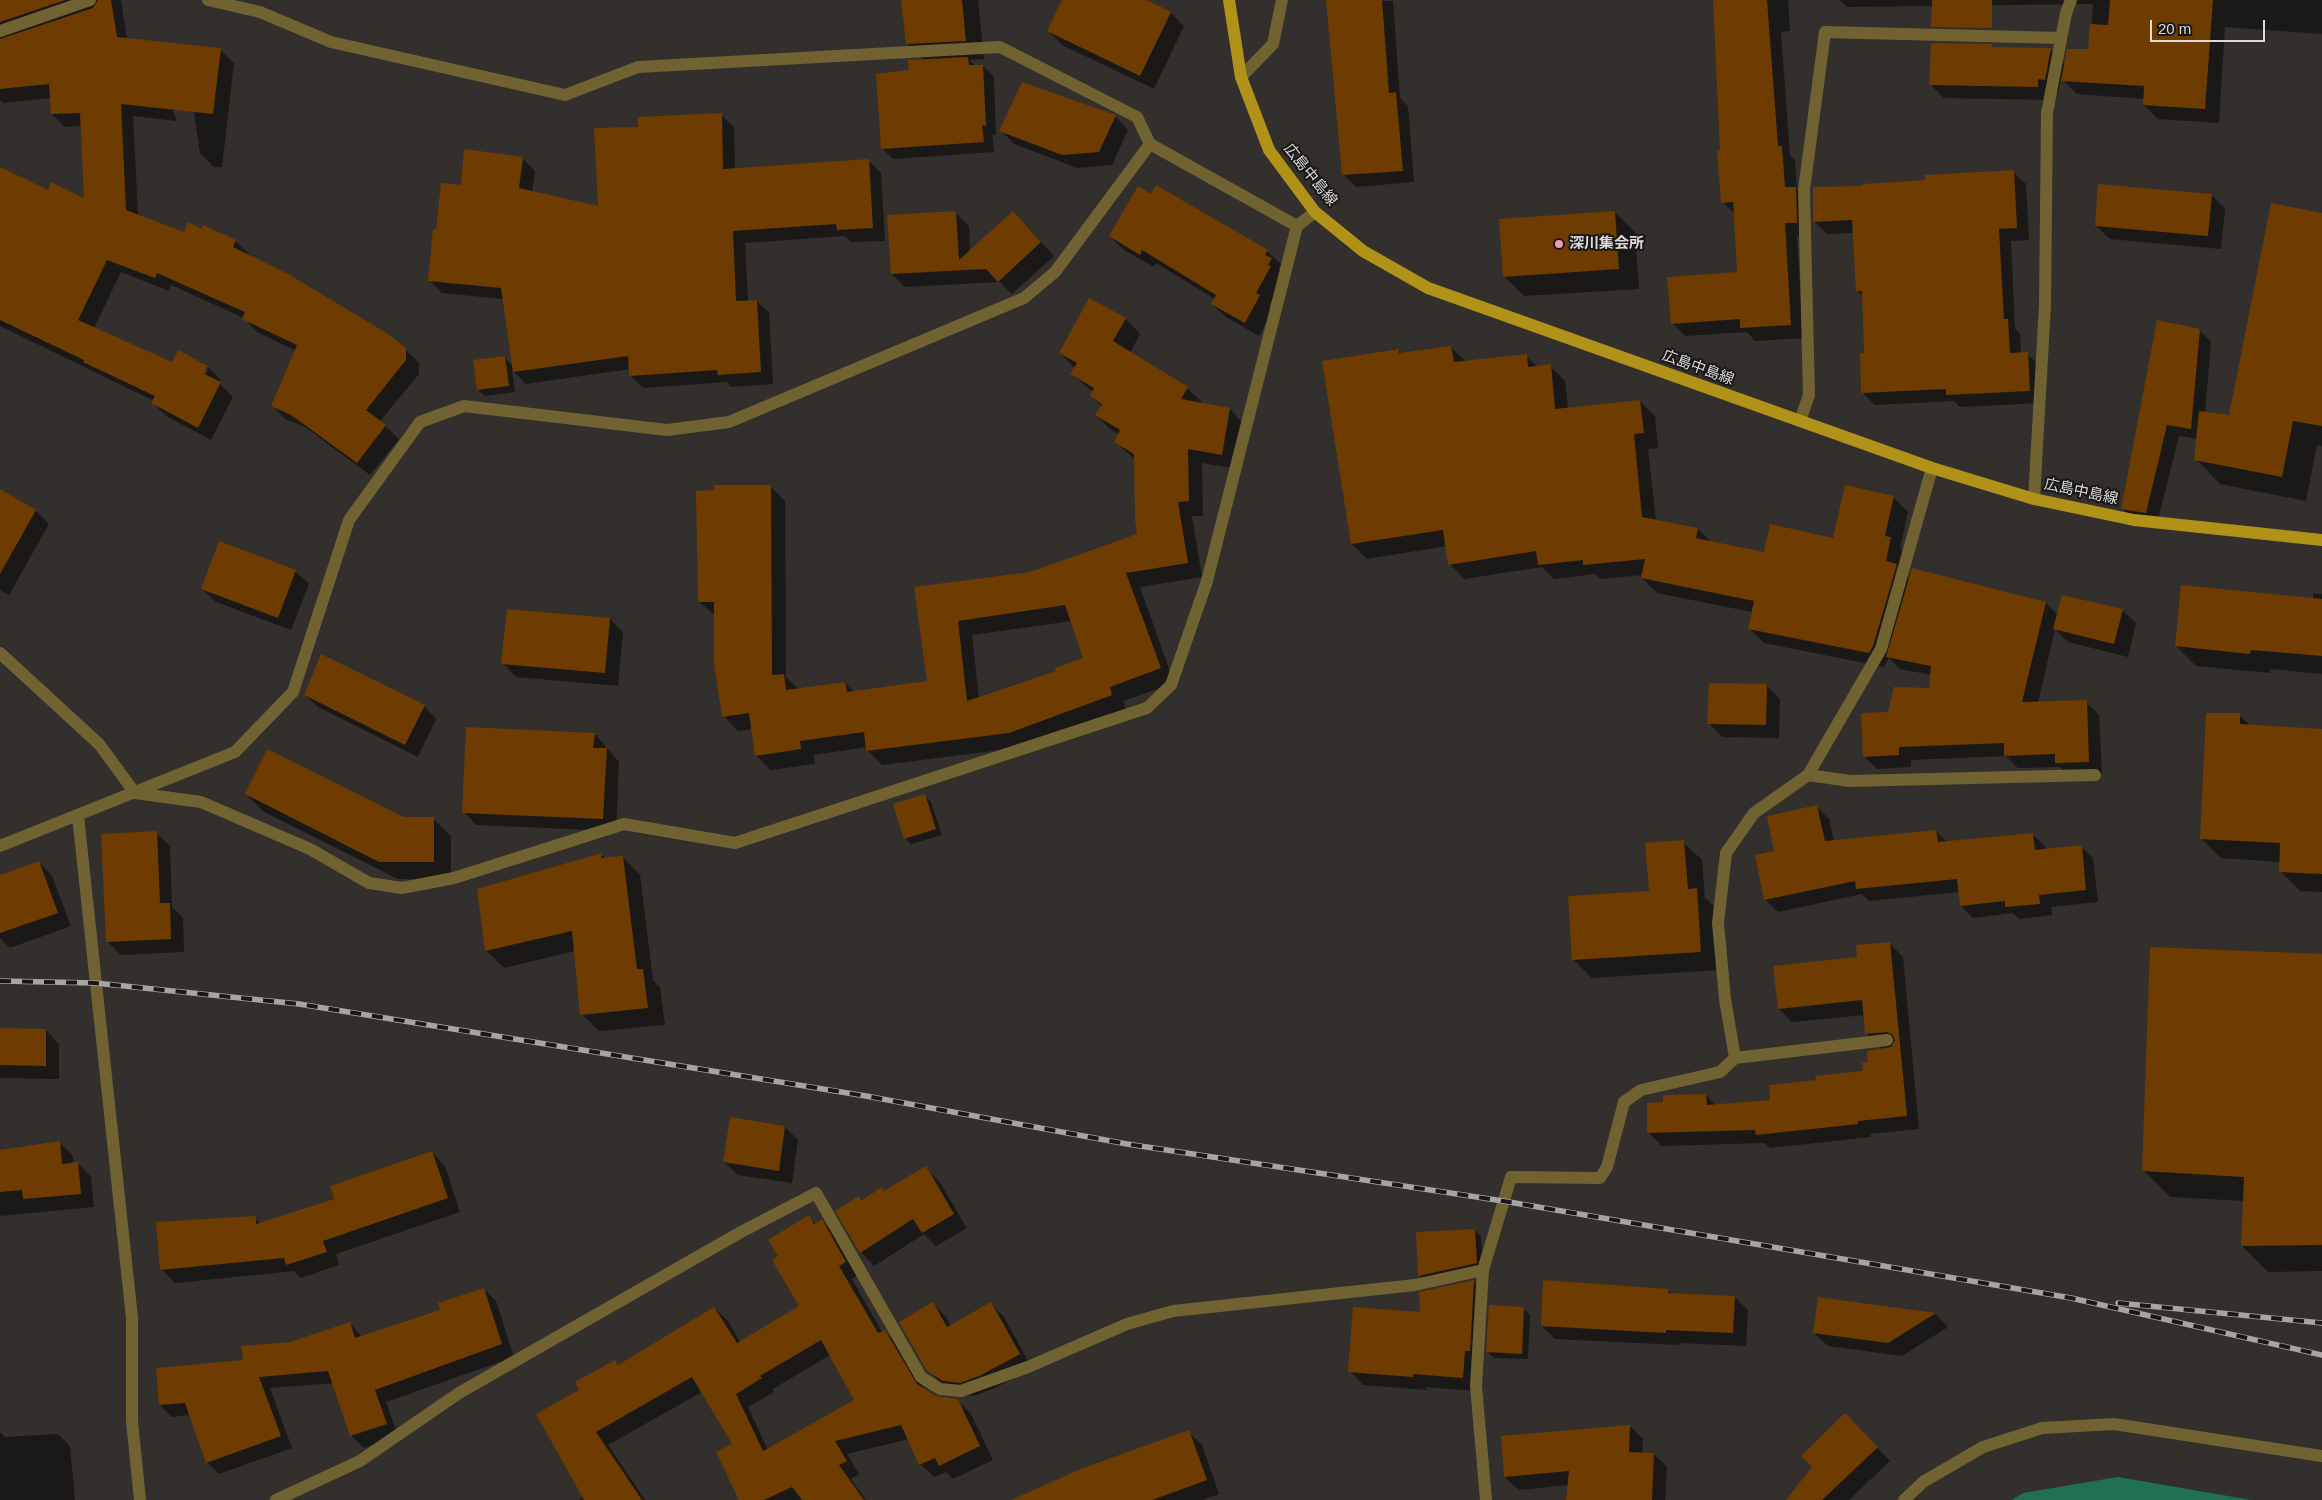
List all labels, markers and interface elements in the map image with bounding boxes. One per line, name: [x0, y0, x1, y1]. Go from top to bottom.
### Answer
scale bar: [2152, 10, 2267, 42]
text: 20 m: [2158, 20, 2191, 37]
street label: 広島中島線: [1279, 140, 1341, 210]
place label: 深川集会所: [1569, 235, 1644, 253]
marker: 深川集会所: [1553, 238, 1565, 250]
street label: 広島中島線: [1660, 347, 1736, 389]
street label: 広島中島線: [2042, 475, 2120, 509]

